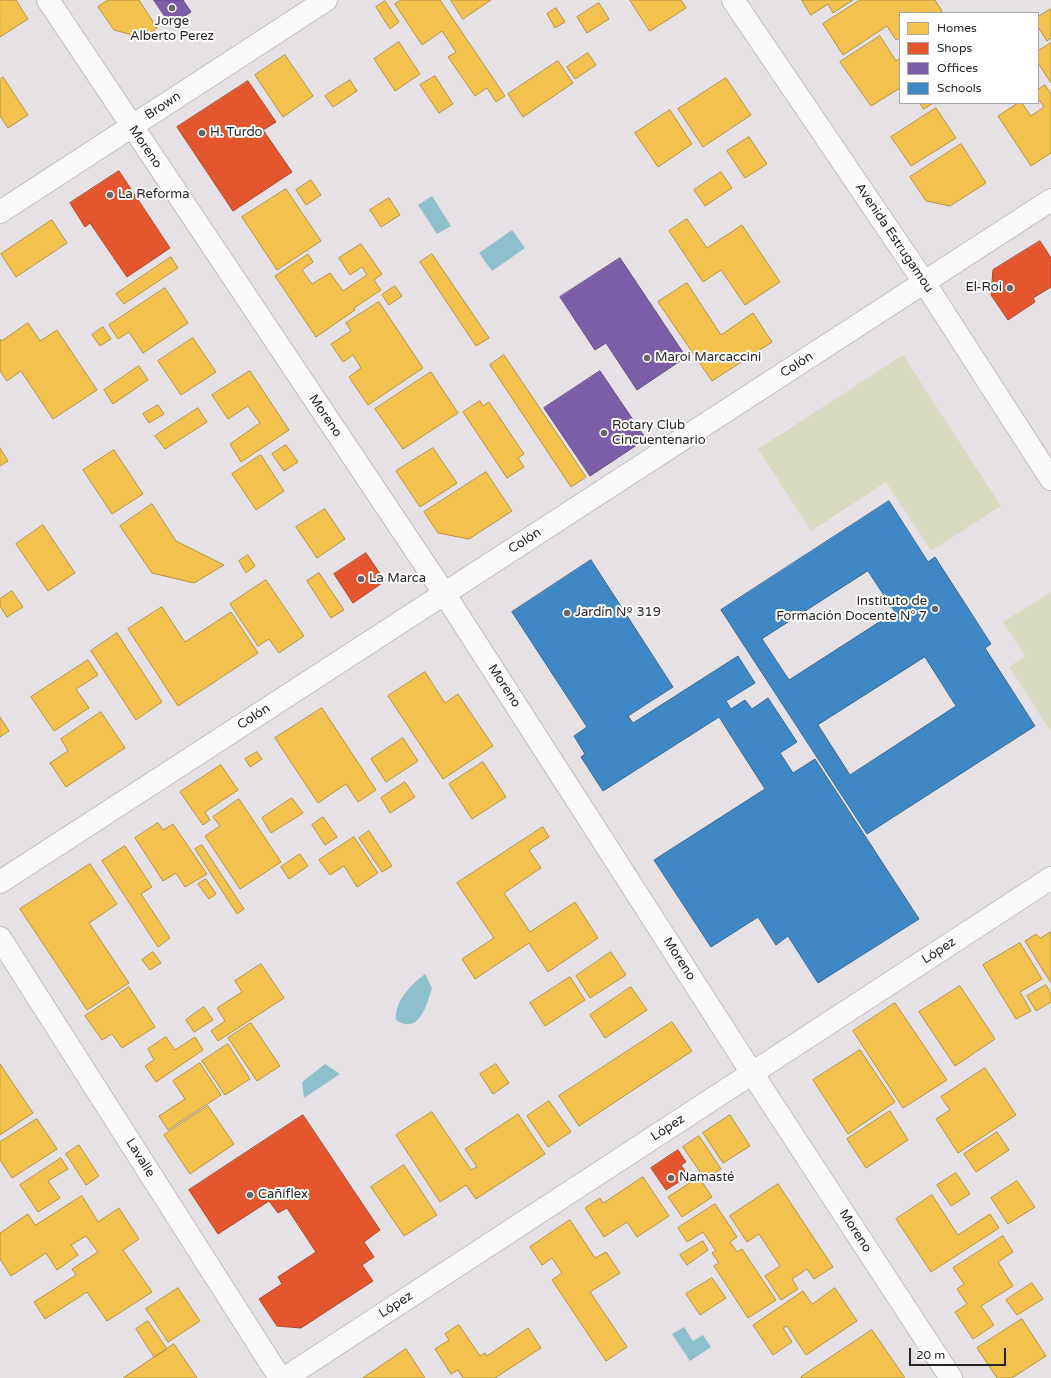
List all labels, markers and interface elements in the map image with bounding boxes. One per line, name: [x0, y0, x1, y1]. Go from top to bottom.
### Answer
marker: Jorge Alberto Perez: [167, 3, 177, 13]
legend: [899, 12, 1039, 104]
place label: Jorge Alberto Perez: [130, 14, 214, 45]
text: Homes: [937, 21, 977, 35]
text: Shops: [937, 41, 972, 55]
text: Offices: [937, 61, 978, 75]
text: Schools: [937, 81, 981, 95]
street label: Brown: [142, 89, 184, 123]
street label: Moreno: [125, 123, 165, 171]
place label: H. Turdo: [210, 125, 263, 141]
marker: H. Turdo: [197, 128, 207, 138]
street label: Avenida Estrugamou: [851, 180, 937, 296]
place label: La Reforma: [118, 187, 189, 203]
marker: La Reforma: [105, 190, 115, 200]
place label: El-Roi: [966, 280, 1002, 296]
marker: El-Roi: [1005, 283, 1015, 293]
street label: Colón: [778, 349, 816, 381]
place label: Maroi Marcaccini: [655, 350, 761, 366]
marker: Maroi Marcaccini: [642, 353, 652, 363]
street label: Moreno: [305, 392, 345, 440]
place label: Rotary Club Cincuentenario: [612, 418, 706, 449]
marker: Rotary Club Cincuentenario: [599, 428, 609, 438]
street label: Colón: [506, 525, 544, 557]
place label: La Marca: [369, 571, 426, 587]
marker: La Marca: [356, 574, 366, 584]
place label: Instituto de Formación Docente N° 7: [776, 594, 927, 625]
marker: Instituto de Formación Docente N° 7: [930, 604, 940, 614]
place label: Jardín Nº 319: [575, 605, 661, 621]
marker: Jardín Nº 319: [562, 608, 572, 618]
street label: Moreno: [484, 662, 524, 710]
street label: Colón: [235, 701, 273, 733]
street label: López: [919, 934, 959, 968]
street label: Moreno: [659, 935, 699, 983]
street label: López: [648, 1111, 688, 1145]
street label: Lavalle: [122, 1136, 158, 1180]
place label: Namasté: [679, 1170, 734, 1186]
marker: Namasté: [666, 1173, 676, 1183]
place label: Cañiflex: [258, 1187, 308, 1203]
marker: Cañiflex: [245, 1190, 255, 1200]
street label: Moreno: [835, 1207, 875, 1255]
street label: López: [376, 1288, 416, 1322]
scale bar: [911, 1340, 1008, 1366]
text: 20 m: [916, 1348, 945, 1362]

